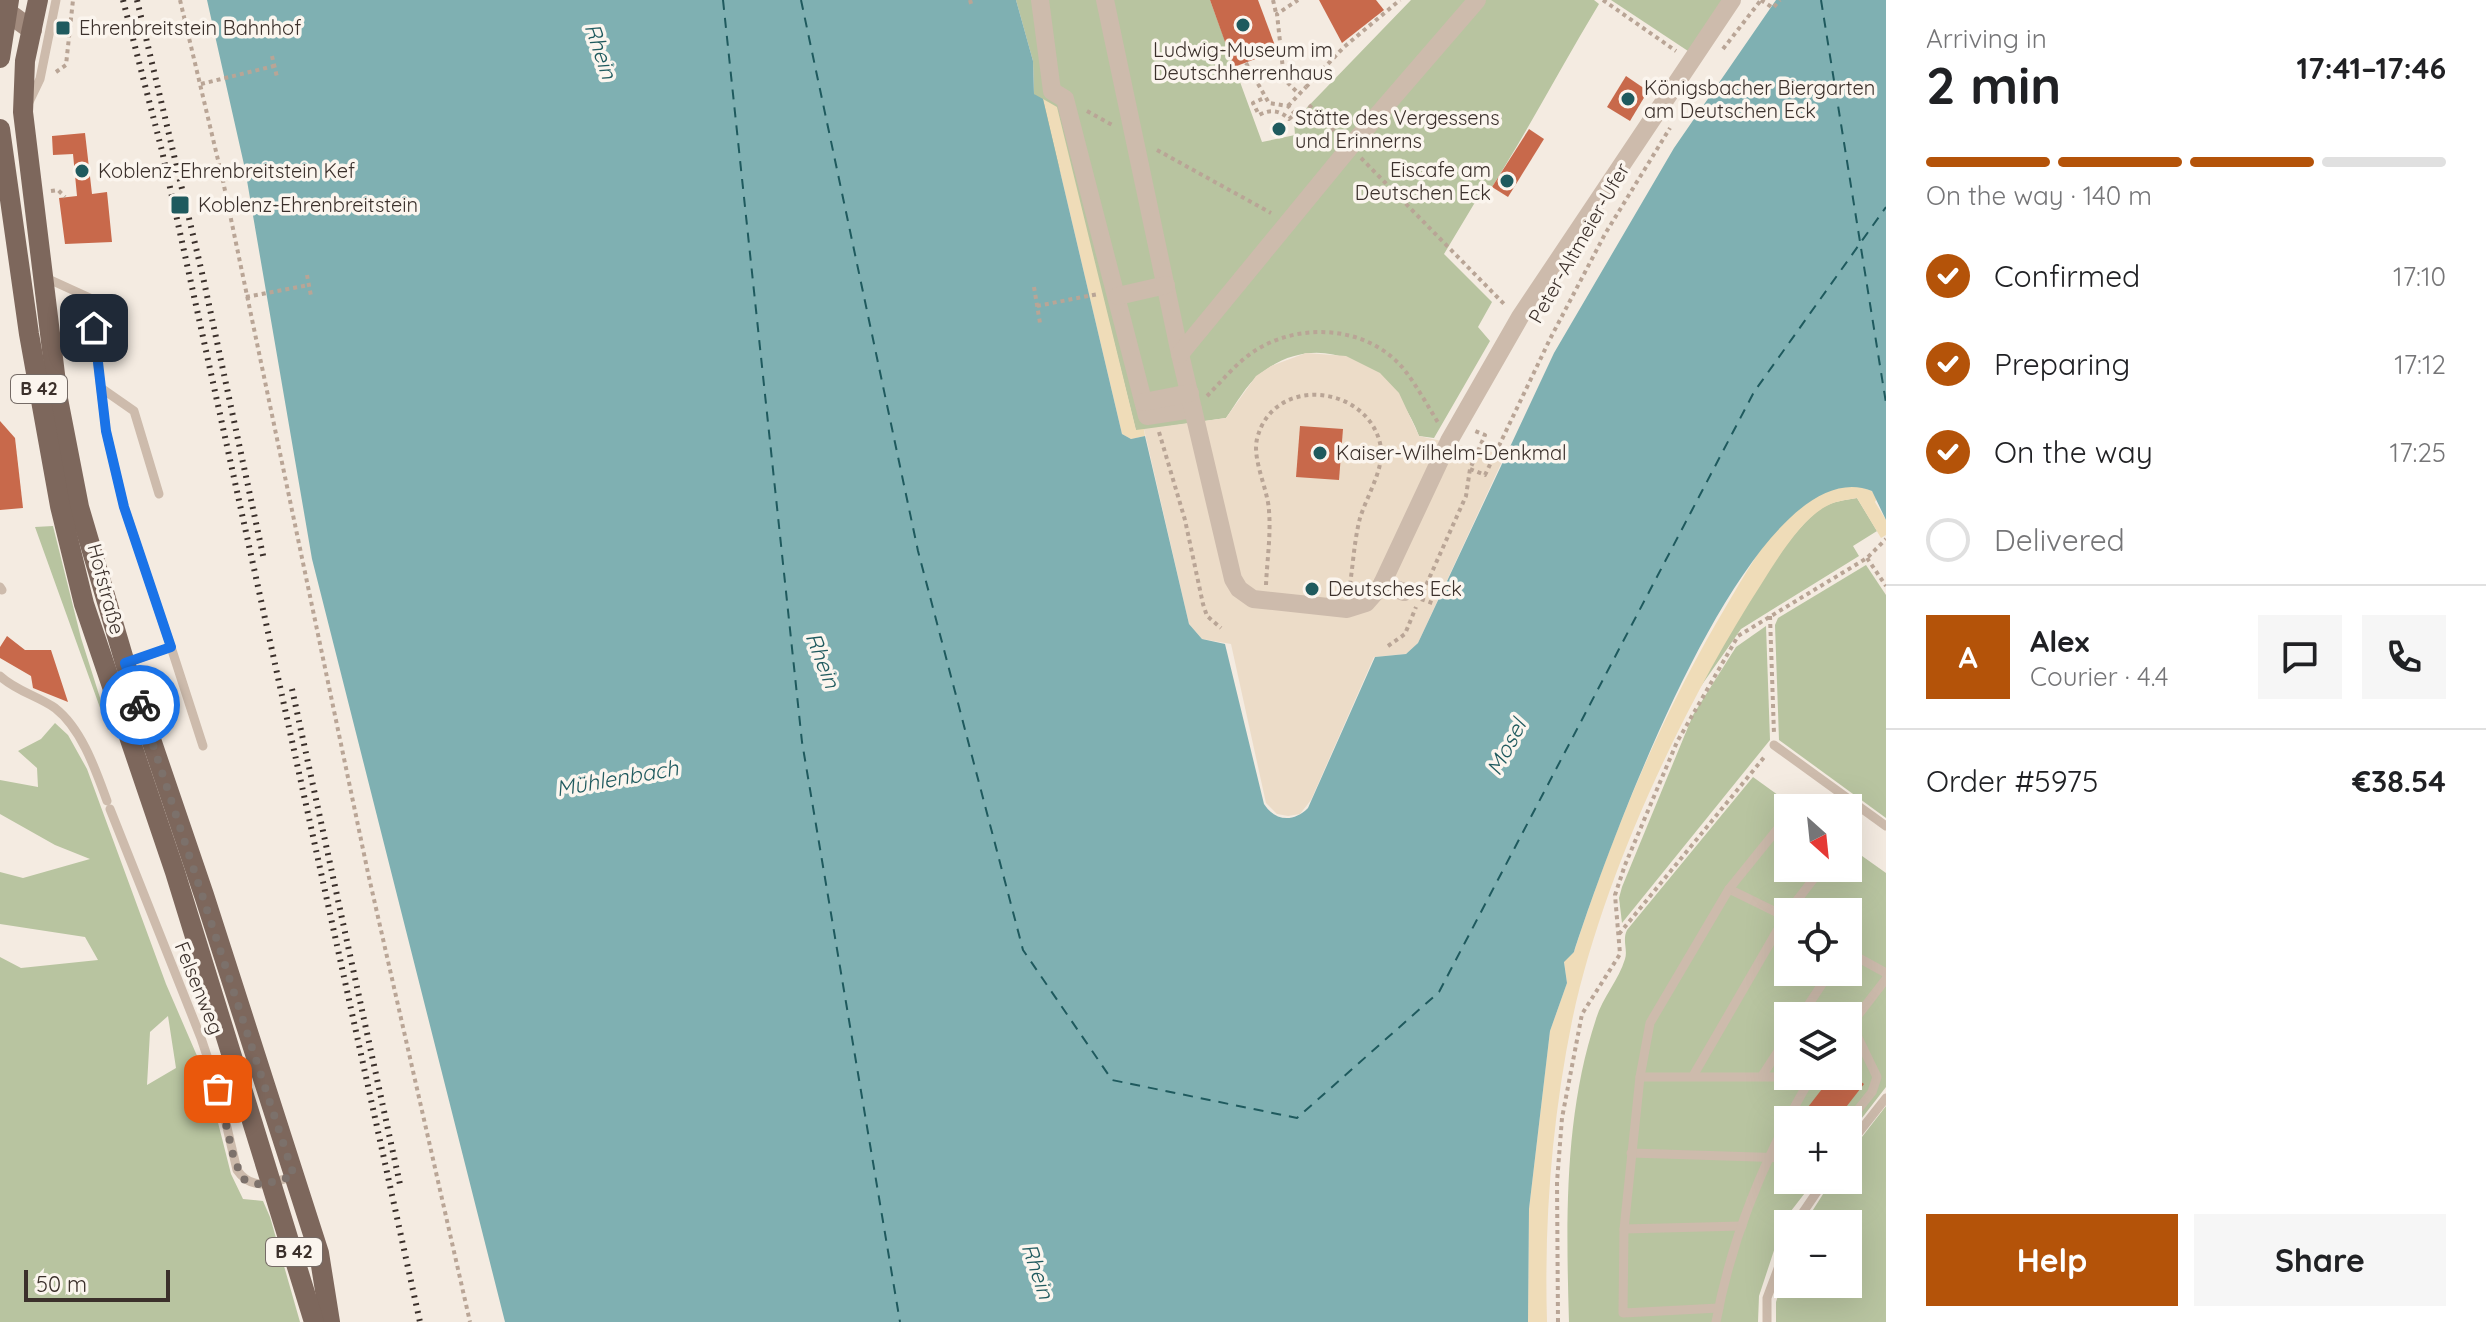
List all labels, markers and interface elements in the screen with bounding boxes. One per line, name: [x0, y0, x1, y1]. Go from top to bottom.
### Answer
place label: Ehrenbreitstein Bahnhof: [79, 15, 301, 40]
marker: Ludwig-Museum im Deutschherrenhaus: [1234, 16, 1252, 34]
marker: Ehrenbreitstein Bahnhof: [54, 19, 72, 37]
water label: Rhein: [578, 19, 624, 84]
text: Arriving in: [1926, 22, 2047, 55]
place label: Ludwig-Museum im Deutschherrenhaus: [1153, 37, 1333, 85]
text: 17:41–17:46: [2296, 49, 2446, 87]
text: 2 min: [1926, 52, 2061, 117]
place label: Königsbacher Biergarten am Deutschen Eck: [1644, 75, 1875, 123]
marker: Königsbacher Biergarten am Deutschen Eck: [1619, 90, 1637, 108]
place label: Stätte des Vergessens und Erinnerns: [1295, 105, 1500, 153]
marker: Stätte des Vergessens und Erinnerns: [1270, 120, 1288, 138]
place label: Eiscafe am Deutschen Eck: [1355, 157, 1491, 205]
place label: Koblenz-Ehrenbreitstein Kef: [98, 158, 355, 183]
street label: Peter-Altmeier-Ufer: [1522, 158, 1635, 327]
marker: Koblenz-Ehrenbreitstein Kef: [73, 162, 91, 180]
marker: Eiscafe am Deutschen Eck: [1498, 172, 1516, 190]
text: On the way · 140 m: [1926, 179, 2152, 212]
place label: Koblenz-Ehrenbreitstein: [198, 192, 418, 217]
marker: Koblenz-Ehrenbreitstein: [169, 194, 191, 216]
icon: check: [1926, 254, 1970, 298]
text: Confirmed: [1994, 257, 2140, 295]
text: 17:10: [2393, 260, 2446, 293]
pin: [60, 294, 128, 362]
icon: home: [72, 306, 116, 350]
icon: check: [1926, 342, 1970, 386]
text: Preparing: [1994, 345, 2130, 383]
text: 17:12: [2394, 348, 2446, 381]
road number: B 42: [11, 375, 67, 403]
icon: check: [1926, 430, 1970, 474]
text: On the way: [1994, 433, 2153, 471]
text: 17:25: [2390, 436, 2446, 469]
place label: Kaiser-Wilhelm-Denkmal: [1336, 440, 1567, 465]
marker: Kaiser-Wilhelm-Denkmal: [1311, 444, 1329, 462]
text: Delivered: [1994, 521, 2125, 559]
street label: Hofstraße: [82, 541, 131, 637]
place label: Deutsches Eck: [1328, 576, 1462, 601]
marker: Deutsches Eck: [1303, 580, 1321, 598]
button: chat: [2258, 615, 2342, 699]
button: phone: [2362, 615, 2446, 699]
text: Alex: [2030, 622, 2089, 660]
water label: Rhein: [800, 628, 847, 693]
text: A: [1958, 638, 1978, 676]
text: Courier · 4.4: [2030, 660, 2168, 693]
courier: [100, 665, 180, 745]
icon: bike: [118, 683, 162, 727]
water label: Mosel: [1480, 712, 1534, 780]
water label: Mühlenbach: [554, 753, 681, 803]
text: Order #5975: [1926, 762, 2098, 800]
text: €38.54: [2352, 762, 2446, 800]
north arrow: [1774, 794, 1862, 882]
map controls: [1774, 794, 1862, 1298]
button: locate: [1774, 898, 1862, 986]
street label: Felsenweg: [170, 938, 229, 1038]
button: layers: [1774, 1002, 1862, 1090]
pin: [184, 1055, 252, 1123]
icon: bag: [196, 1067, 240, 1111]
button: +: [1774, 1106, 1862, 1194]
button: −: [1774, 1210, 1862, 1298]
button: Help: [1926, 1214, 2178, 1306]
button: Share: [2194, 1214, 2446, 1306]
road number: B 42: [266, 1238, 322, 1266]
water label: Rhein: [1015, 1239, 1061, 1304]
scale bar: [24, 1266, 170, 1302]
text: 50 m: [36, 1270, 87, 1298]

